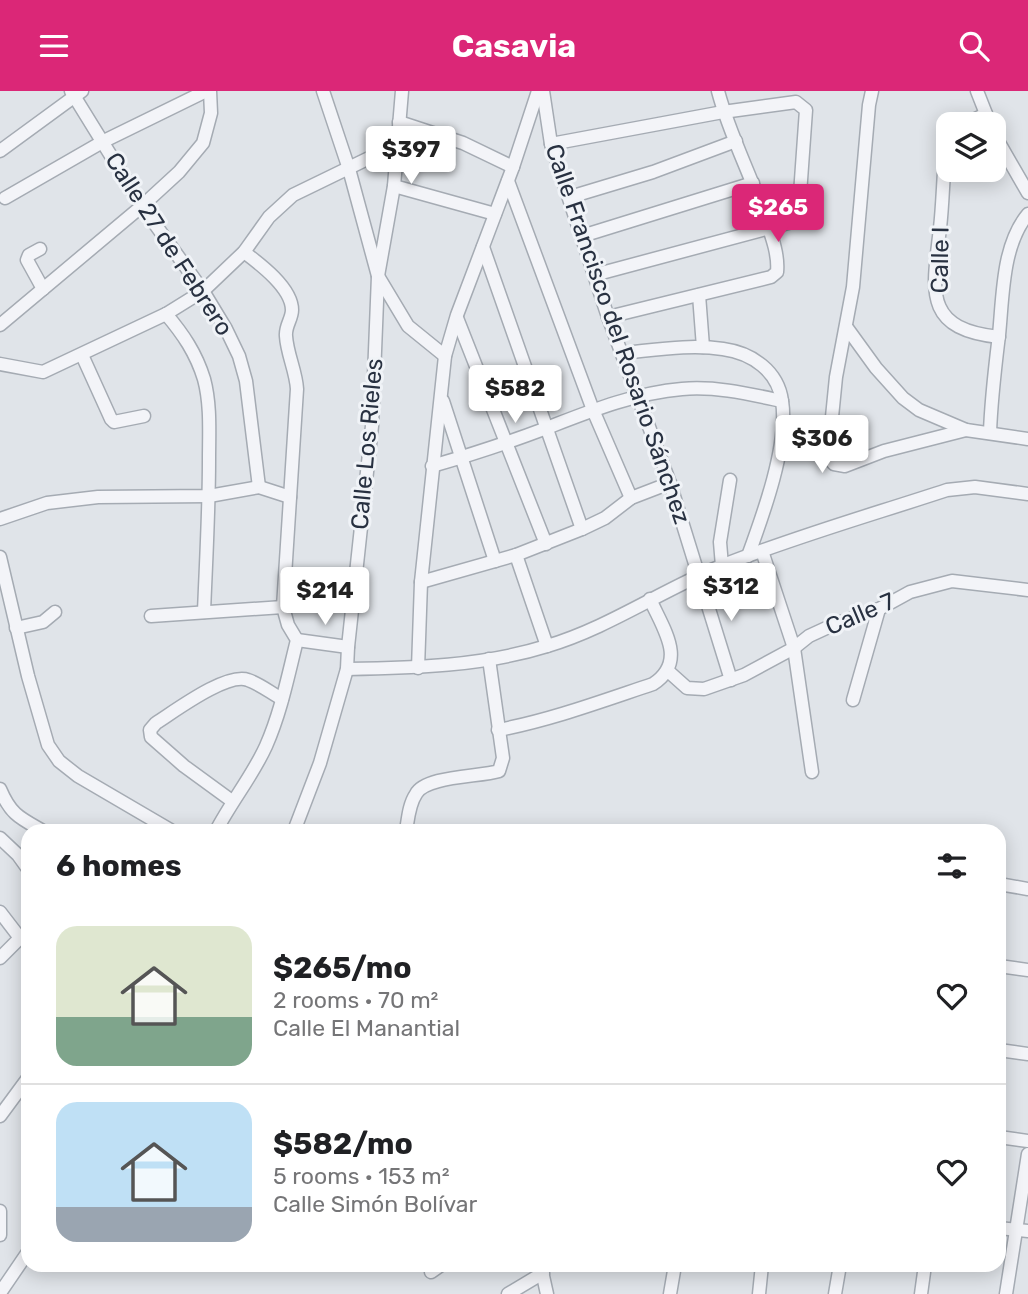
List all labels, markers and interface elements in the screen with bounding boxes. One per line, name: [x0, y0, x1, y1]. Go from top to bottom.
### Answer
icon: menu: [35, 27, 73, 65]
text: Casavia: [452, 27, 576, 65]
icon: search: [955, 27, 993, 65]
map controls: [936, 112, 1006, 182]
button: layers: [936, 112, 1006, 182]
pin: $397: [370, 127, 452, 186]
text: $397: [382, 135, 440, 163]
street label: Calle Francisco del Rosario Sánchez: [540, 140, 696, 528]
street label: Calle 27 de Febrero: [99, 147, 239, 341]
pin: $265: [737, 185, 819, 244]
text: $265: [748, 193, 808, 221]
street label: Calle I: [925, 226, 955, 294]
street label: Calle Los Rieles: [346, 357, 388, 531]
pin: $582: [474, 365, 556, 425]
text: $582: [485, 374, 545, 402]
pin: $306: [781, 415, 863, 475]
text: $306: [791, 424, 853, 452]
pin: $312: [690, 563, 772, 623]
pin: $214: [284, 567, 366, 627]
text: $312: [703, 572, 759, 600]
text: $214: [296, 576, 354, 604]
street label: Calle 7: [821, 587, 899, 641]
icon: filters: [933, 847, 971, 885]
text: 6 homes: [56, 848, 182, 884]
text: $265/mo: [273, 950, 412, 986]
icon: home: [112, 954, 196, 1038]
icon: heart: [933, 977, 971, 1015]
text: 2 rooms · 70 m²: [273, 986, 438, 1014]
text: Calle El Manantial: [273, 1014, 460, 1042]
text: $582/mo: [273, 1126, 413, 1162]
icon: home: [112, 1130, 196, 1214]
icon: heart: [933, 1153, 971, 1191]
text: 5 rooms · 153 m²: [273, 1162, 450, 1190]
text: Calle Simón Bolívar: [273, 1190, 477, 1218]

